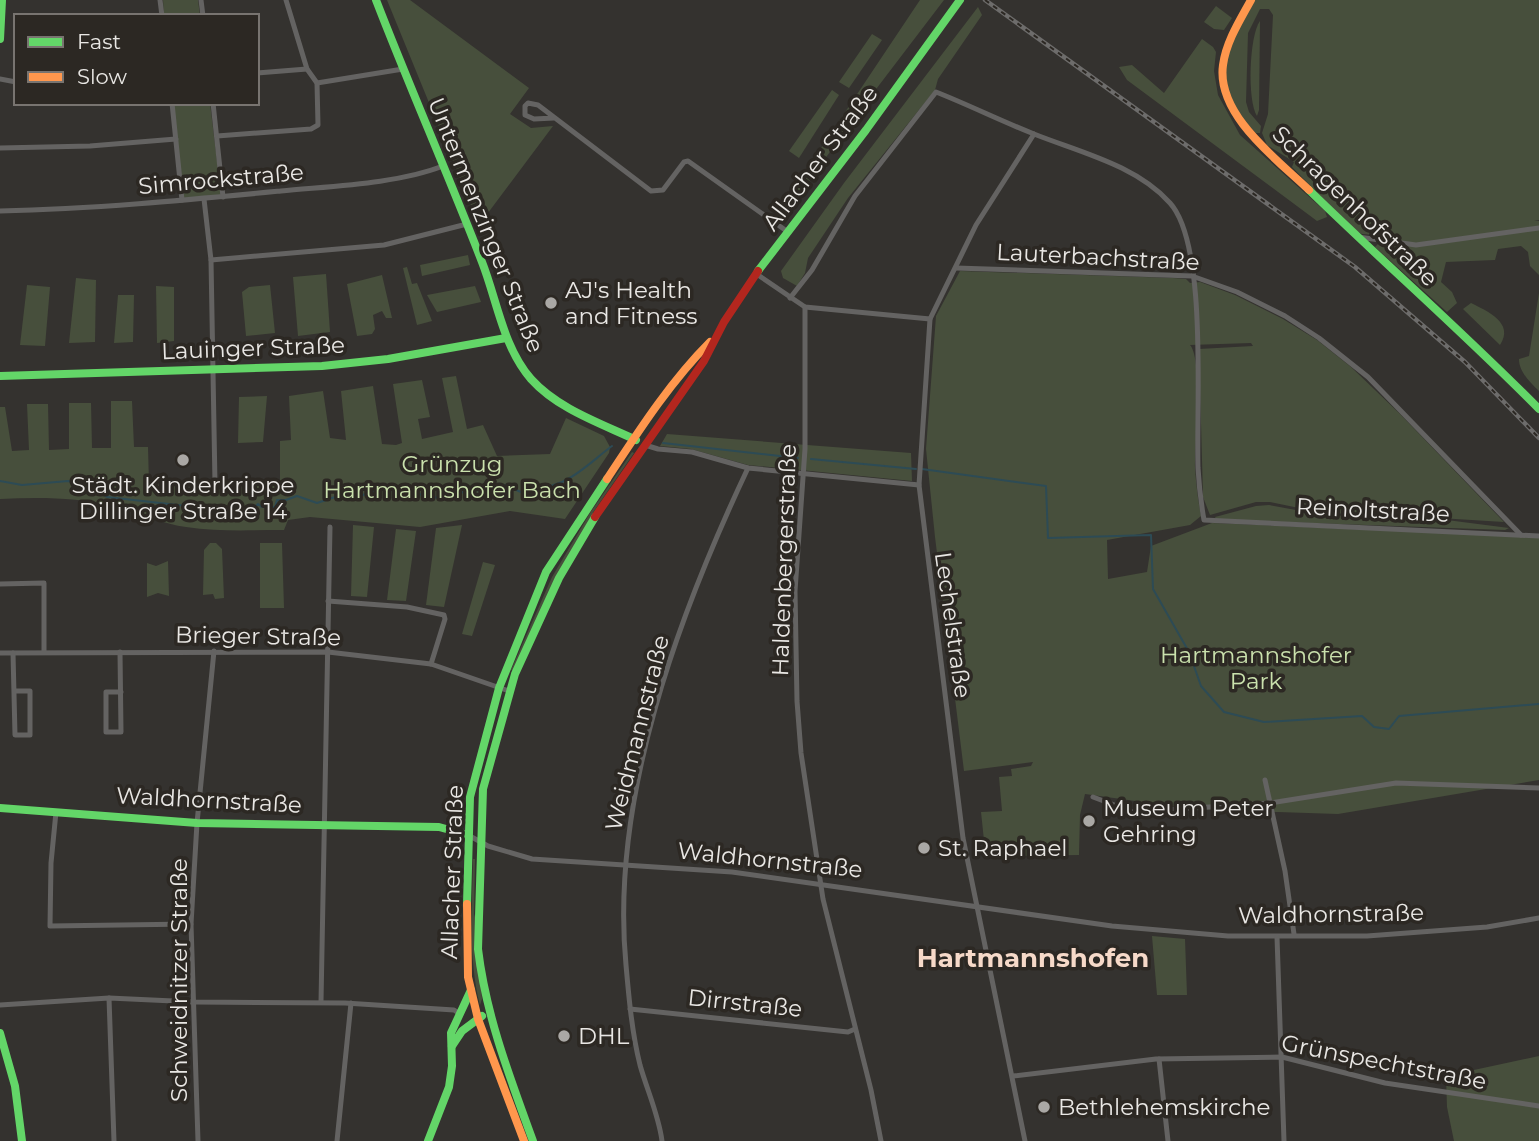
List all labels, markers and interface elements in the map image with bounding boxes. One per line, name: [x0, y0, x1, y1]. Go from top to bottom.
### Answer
legend: [14, 14, 259, 105]
text: Fast: [77, 29, 121, 54]
text: Slow: [77, 64, 127, 89]
street label: Allacher Straße: [756, 80, 884, 236]
street label: Untermenzinger Straße: [422, 93, 550, 357]
street label: Schragenhofstraße: [1267, 120, 1443, 292]
street label: Simrockstraße: [137, 158, 305, 200]
street label: Lauterbachstraße: [996, 238, 1200, 276]
place label: AJ's Health and Fitness: [565, 276, 698, 330]
marker: AJ's Health and Fitness: [543, 295, 559, 311]
street label: Lauinger Straße: [161, 331, 345, 365]
street label: Haldenbergerstraße: [766, 443, 802, 677]
park label: Grünzug Hartmannshofer Bach: [323, 450, 581, 504]
marker: Städt. Kinderkrippe Dillinger Straße 14: [175, 452, 191, 468]
place label: Städt. Kinderkrippe Dillinger Straße 14: [72, 471, 294, 525]
street label: Reinoltstraße: [1296, 492, 1450, 528]
street label: Lechelstraße: [929, 550, 977, 700]
street label: Brieger Straße: [175, 621, 341, 651]
street label: Weidmannstraße: [599, 632, 675, 834]
park label: Hartmannshofer Park: [1160, 641, 1352, 695]
street label: Waldhornstraße: [115, 781, 303, 819]
street label: Allacher Straße: [435, 784, 469, 960]
place label: Museum Peter Gehring: [1103, 794, 1274, 848]
marker: Museum Peter Gehring: [1081, 813, 1097, 829]
place label: St. Raphael: [938, 834, 1068, 862]
street label: Waldhornstraße: [676, 836, 864, 884]
marker: St. Raphael: [916, 840, 932, 856]
street label: Schweidnitzer Straße: [165, 858, 193, 1102]
street label: Waldhornstraße: [1238, 898, 1424, 930]
district label: Hartmannshofen: [917, 942, 1149, 974]
street label: Dirrstraße: [686, 983, 804, 1023]
place label: DHL: [578, 1022, 630, 1050]
marker: DHL: [556, 1028, 572, 1044]
street label: Grünspechtstraße: [1279, 1028, 1489, 1096]
place label: Bethlehemskirche: [1058, 1093, 1270, 1121]
marker: Bethlehemskirche: [1036, 1099, 1052, 1115]

